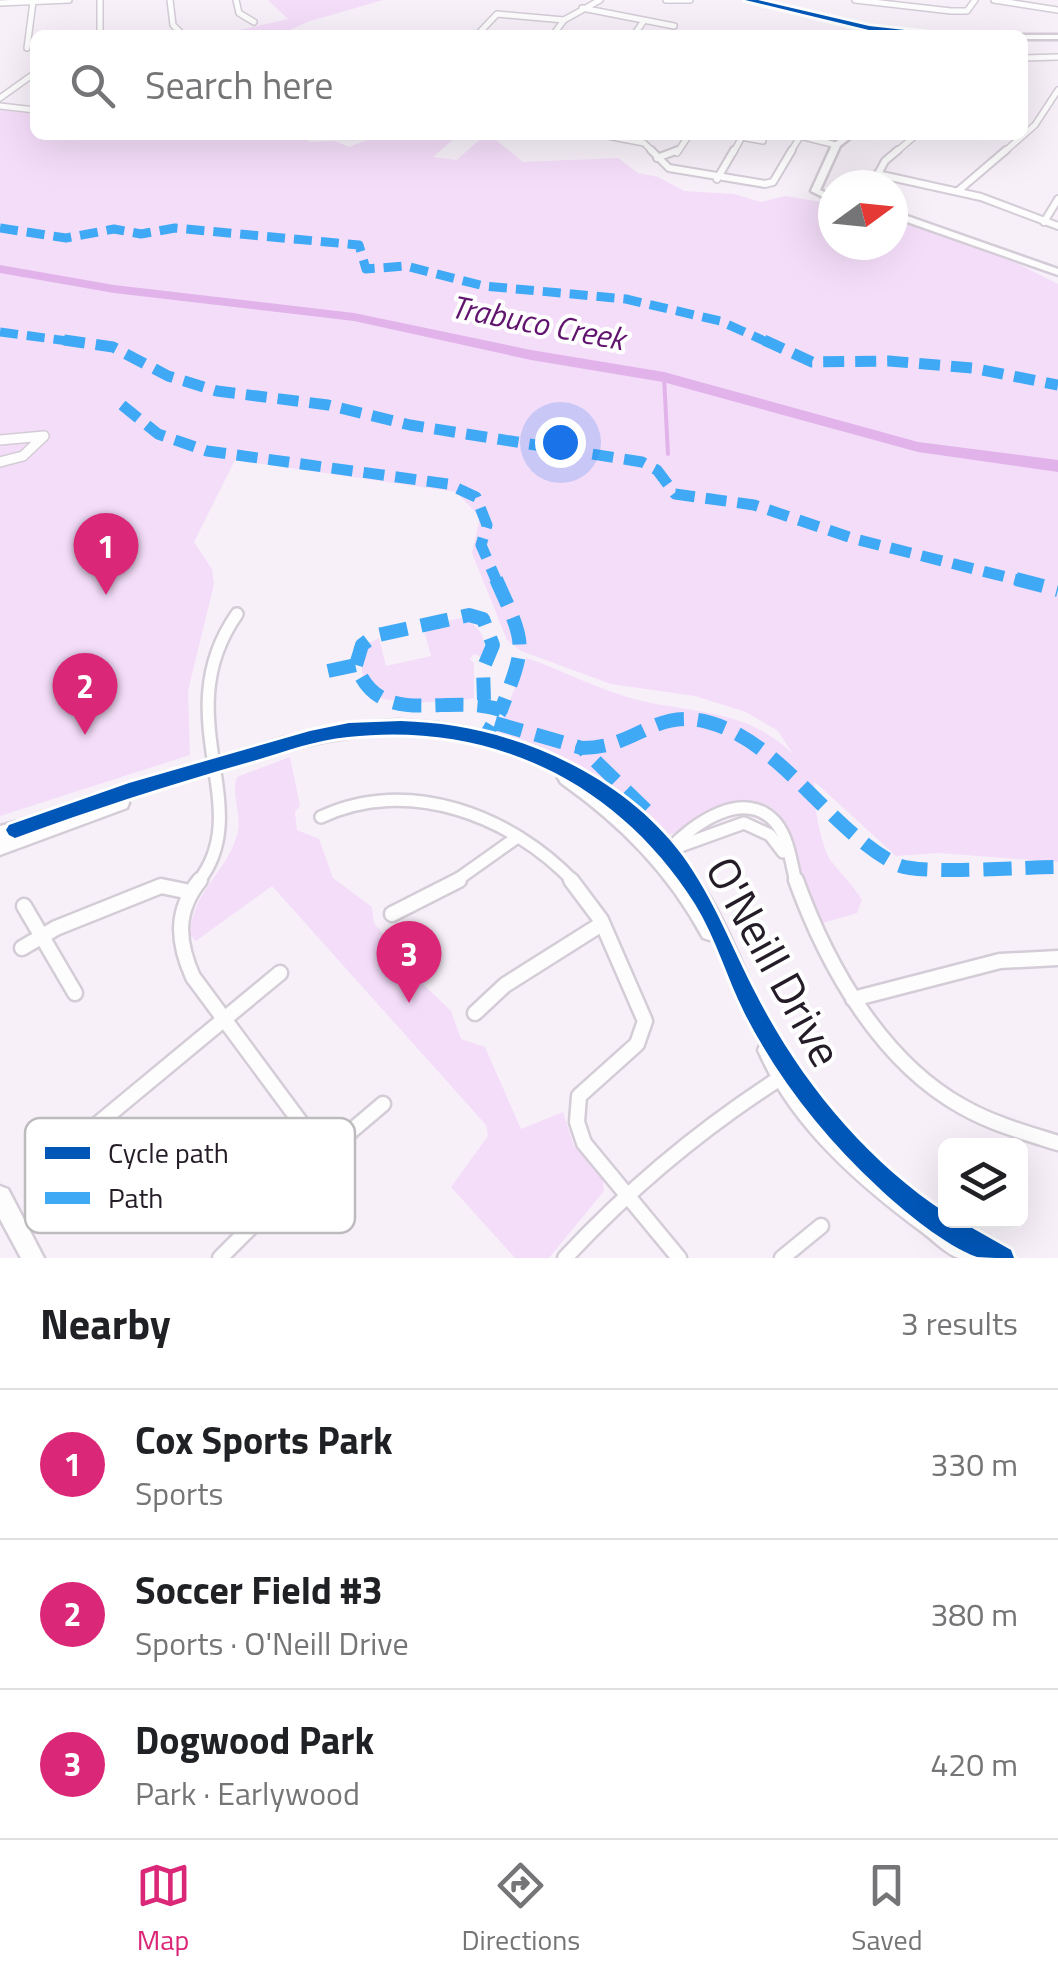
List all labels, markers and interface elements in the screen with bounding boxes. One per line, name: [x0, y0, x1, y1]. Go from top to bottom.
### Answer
search box: [30, 30, 1028, 140]
text: Search here: [145, 56, 333, 114]
icon: search: [65, 58, 120, 113]
north arrow: [818, 170, 908, 260]
water label: Trabuco Creek: [447, 282, 632, 363]
your location: [535, 417, 586, 468]
pin: 1: [74, 512, 138, 595]
pin: 2: [52, 652, 118, 735]
street label: O'Neill Drive: [689, 844, 861, 1078]
pin: 3: [376, 920, 442, 1003]
legend: [25, 1118, 355, 1233]
text: Cycle path: [108, 1131, 229, 1174]
map controls: [938, 1138, 1028, 1228]
button: layers: [938, 1138, 1028, 1228]
text: Path: [108, 1176, 163, 1219]
text: Nearby: [40, 1291, 171, 1355]
text: 3 results: [901, 1299, 1018, 1347]
text: Cox Sports Park: [135, 1411, 393, 1469]
text: 1: [64, 1440, 81, 1488]
text: 330 m: [930, 1440, 1018, 1488]
text: Sports: [135, 1469, 223, 1517]
text: Soccer Field #3: [135, 1561, 383, 1619]
text: 2: [64, 1590, 81, 1638]
text: 380 m: [930, 1590, 1018, 1638]
text: Sports · O'Neill Drive: [135, 1619, 409, 1667]
text: Dogwood Park: [135, 1711, 374, 1769]
text: 3: [64, 1740, 81, 1788]
text: 420 m: [930, 1740, 1018, 1788]
text: Park · Earlywood: [135, 1769, 360, 1817]
tab: Map: [136, 1858, 191, 1961]
tab: Directions: [462, 1858, 580, 1961]
tab: Saved: [851, 1858, 922, 1961]

